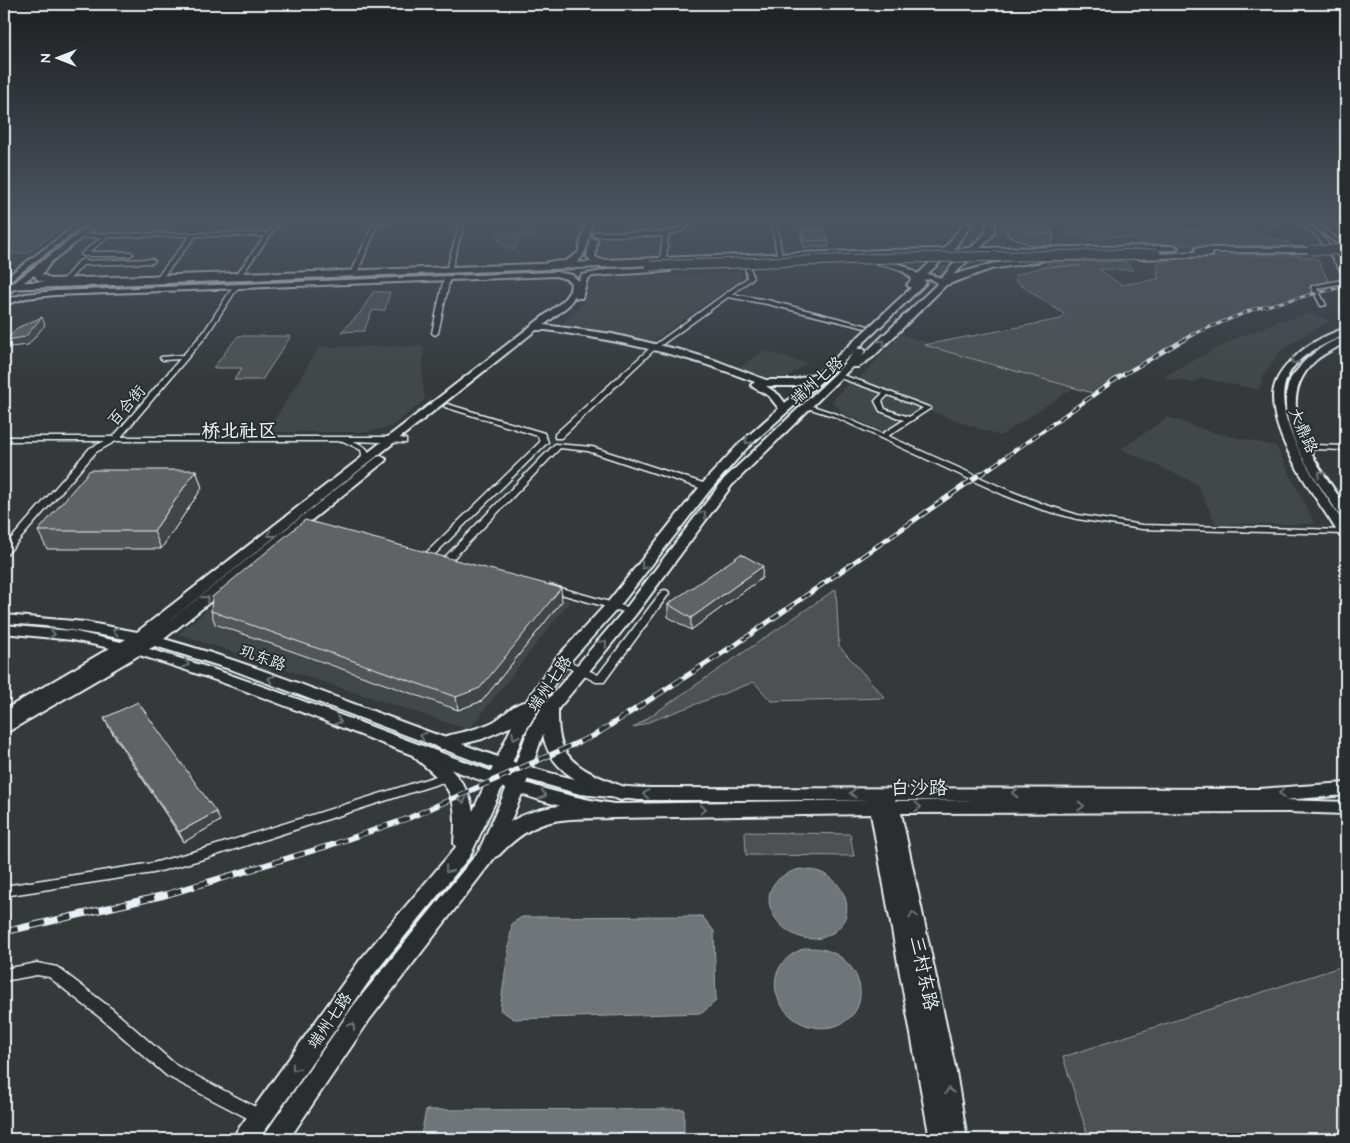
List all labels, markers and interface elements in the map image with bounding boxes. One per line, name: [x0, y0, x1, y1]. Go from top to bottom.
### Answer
north arrow: [32, 32, 82, 82]
text: N: [36, 53, 56, 62]
one-way arrow: [876, 340, 885, 349]
street label: 端州七路: [785, 351, 848, 410]
one-way arrow: [1291, 355, 1300, 364]
street label: 百合街: [103, 380, 151, 431]
street label: 大鼎路: [1283, 404, 1323, 457]
district label: 桥北社区: [201, 418, 277, 445]
one-way arrow: [745, 435, 754, 444]
one-way arrow: [1317, 471, 1327, 480]
one-way arrow: [697, 510, 706, 520]
one-way arrow: [268, 529, 277, 537]
one-way arrow: [642, 560, 650, 569]
one-way arrow: [200, 596, 209, 605]
one-way arrow: [112, 626, 120, 636]
one-way arrow: [49, 628, 57, 639]
street label: 玑东路: [236, 639, 289, 676]
one-way arrow: [598, 640, 607, 649]
street label: 端州七路: [522, 651, 577, 716]
one-way arrow: [181, 658, 189, 668]
one-way arrow: [267, 675, 276, 685]
one-way arrow: [333, 714, 342, 725]
one-way arrow: [419, 731, 428, 742]
one-way arrow: [511, 731, 521, 740]
street label: 白沙路: [890, 775, 948, 802]
one-way arrow: [1278, 787, 1286, 798]
one-way arrow: [848, 788, 856, 798]
one-way arrow: [1011, 788, 1019, 799]
one-way arrow: [642, 789, 650, 799]
one-way arrow: [538, 790, 546, 800]
one-way arrow: [457, 796, 468, 805]
one-way arrow: [1078, 801, 1085, 811]
one-way arrow: [915, 802, 923, 812]
one-way arrow: [700, 804, 708, 814]
one-way arrow: [445, 864, 453, 873]
one-way arrow: [908, 910, 919, 919]
street label: 三村东路: [902, 933, 945, 1013]
street label: 端州七路: [302, 988, 357, 1053]
one-way arrow: [346, 1023, 355, 1032]
one-way arrow: [292, 1062, 301, 1072]
one-way arrow: [944, 1087, 954, 1095]

